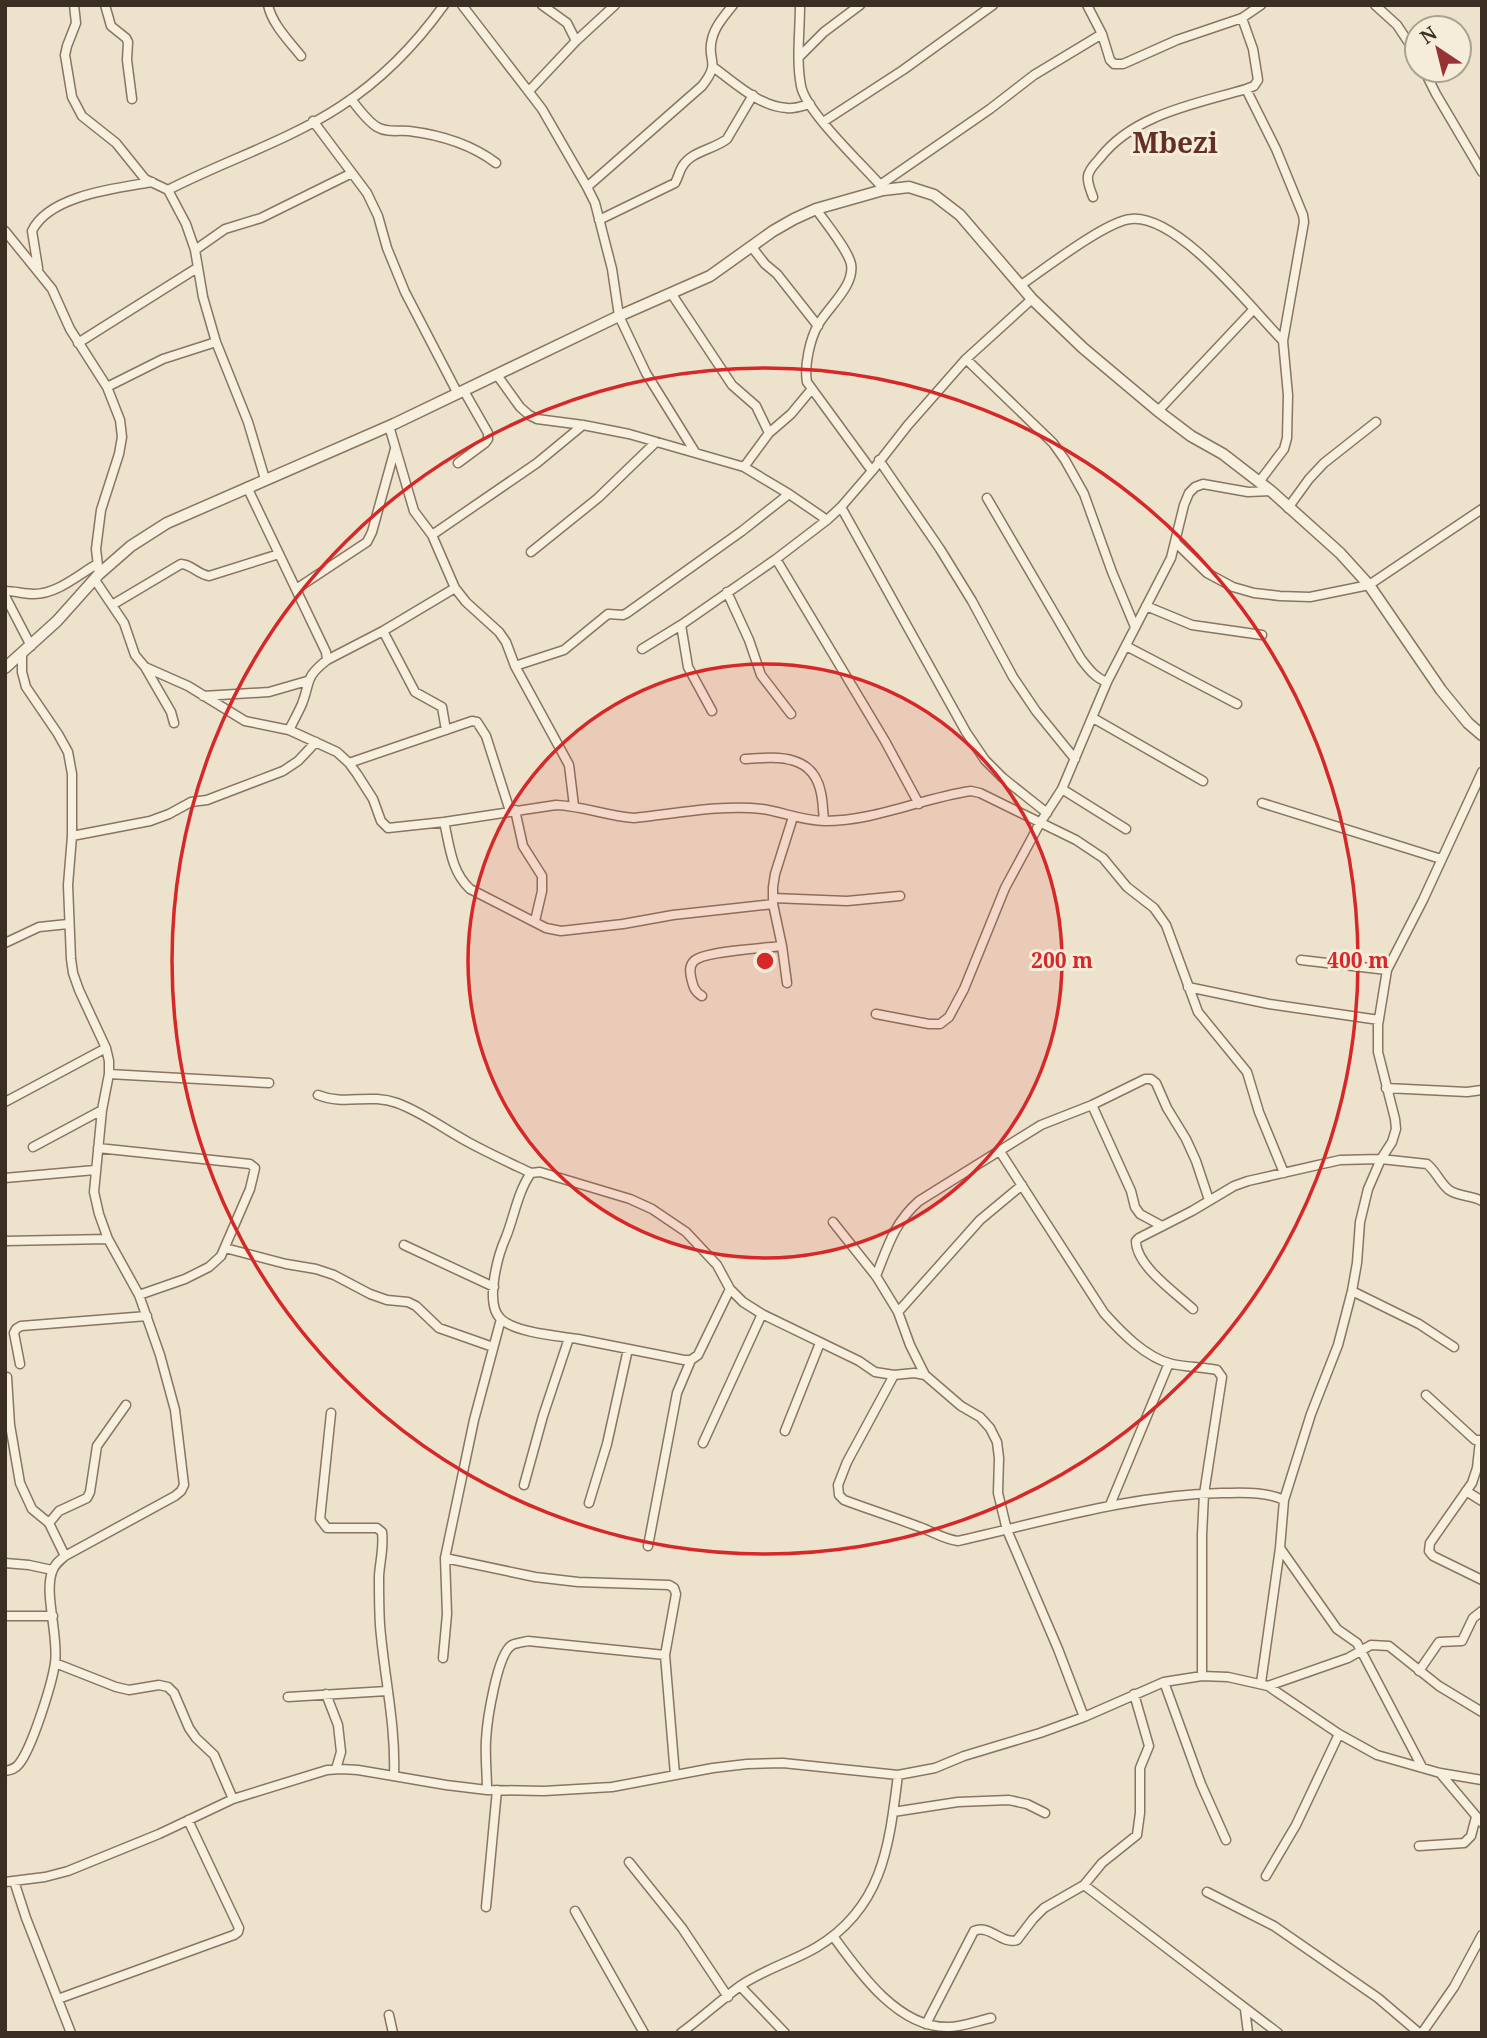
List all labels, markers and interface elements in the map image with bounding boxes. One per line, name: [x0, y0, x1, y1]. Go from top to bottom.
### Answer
north arrow: [1403, 14, 1473, 84]
text: N: [1415, 20, 1442, 50]
district label: Mbezi: [1132, 123, 1218, 161]
text: 200 m: [1031, 946, 1093, 974]
text: 400 m: [1327, 946, 1389, 974]
centre of rings: [753, 949, 777, 973]

